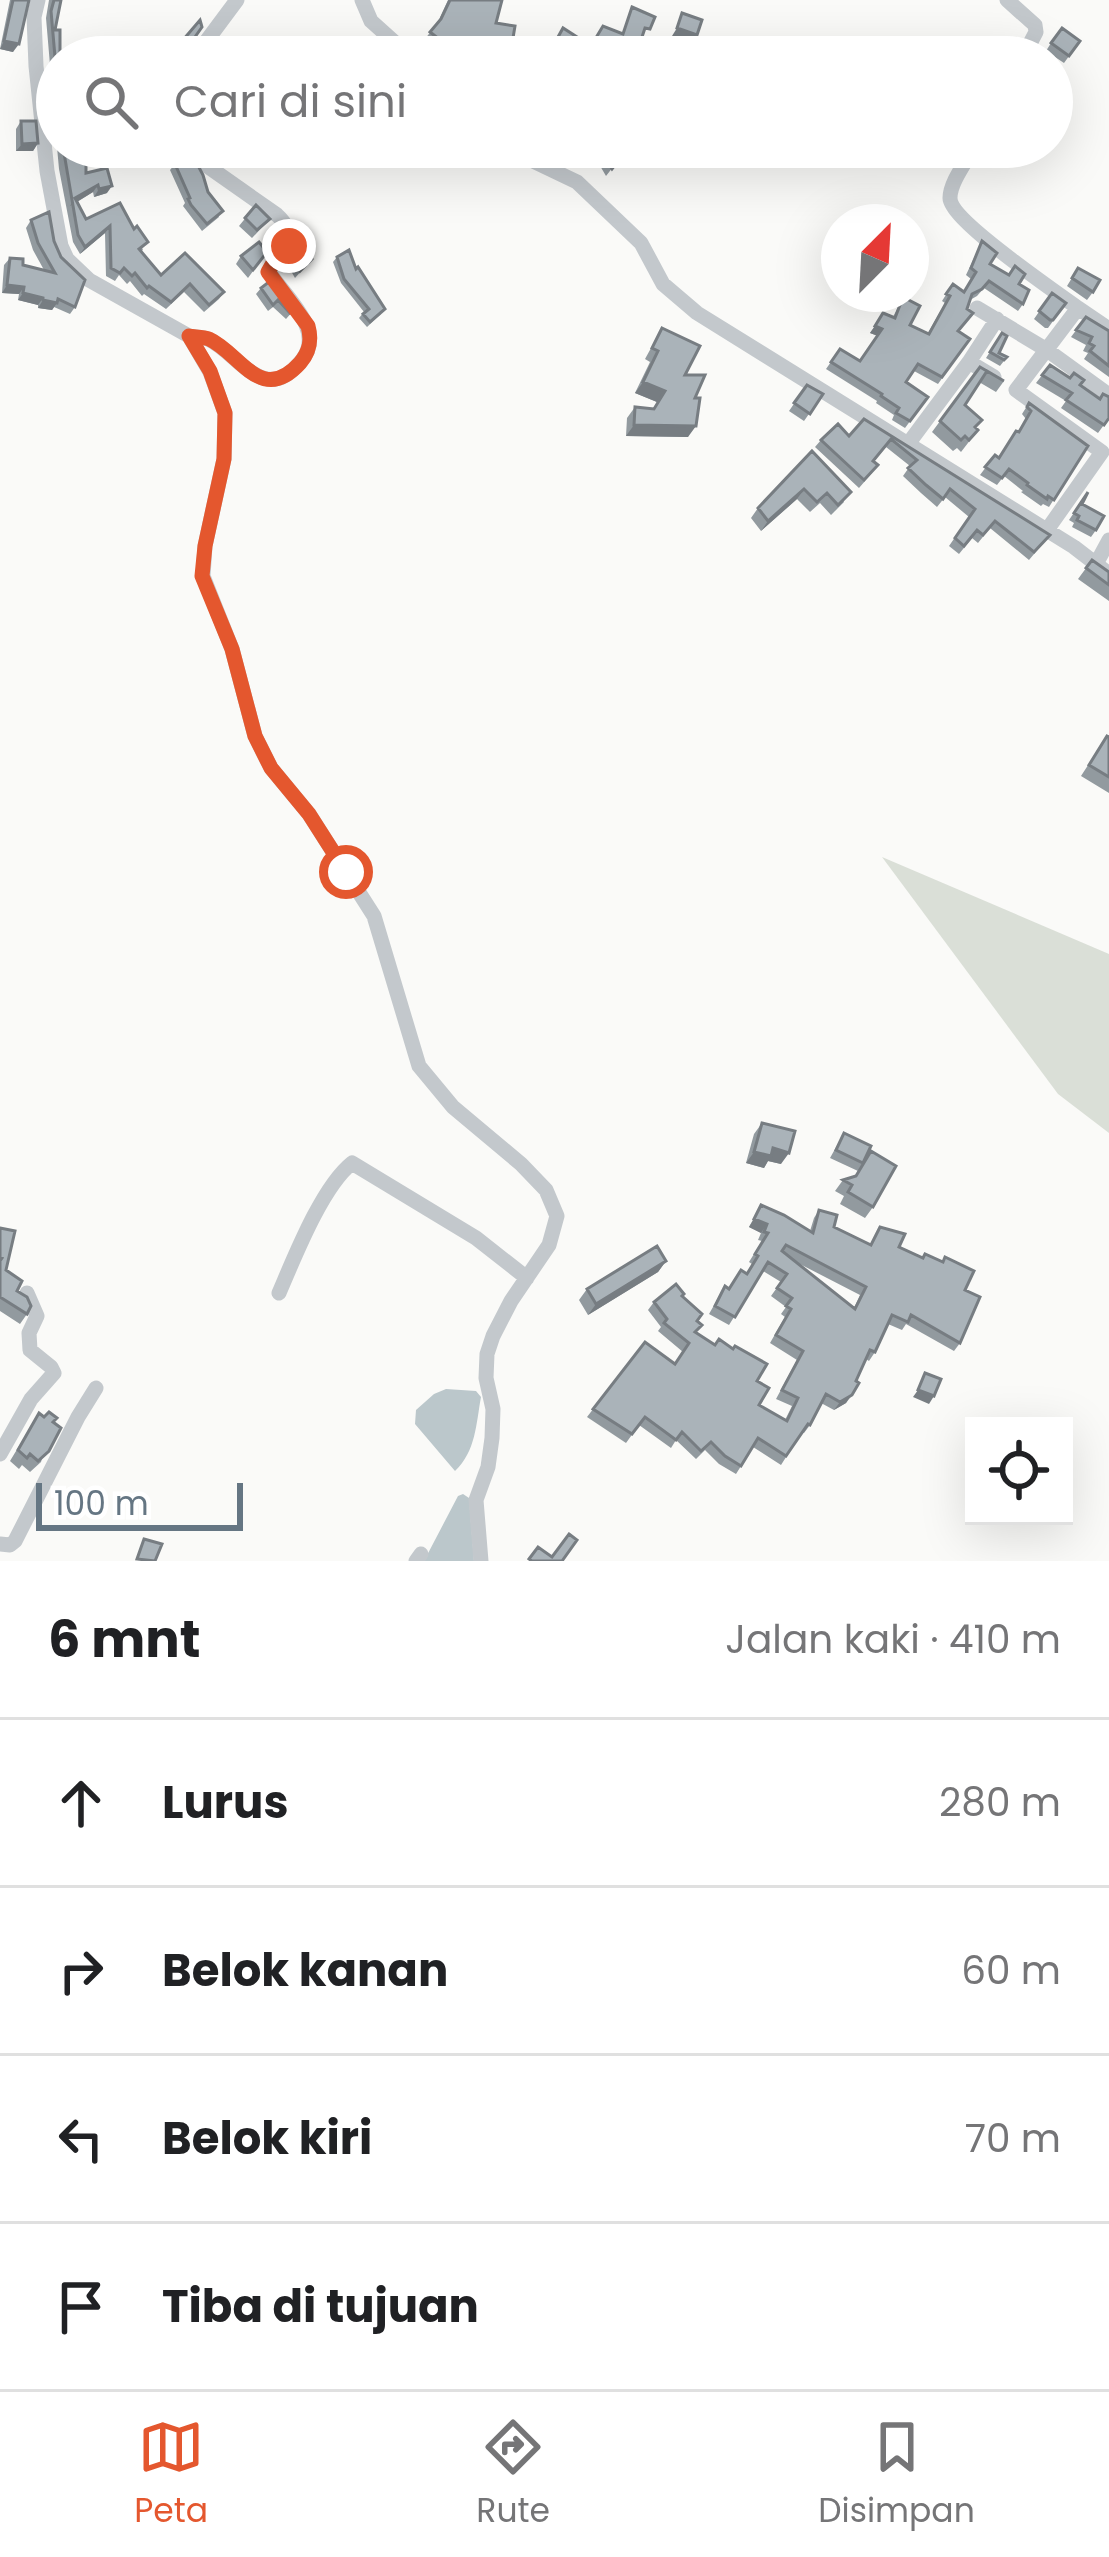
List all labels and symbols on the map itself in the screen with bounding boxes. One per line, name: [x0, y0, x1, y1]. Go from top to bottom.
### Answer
north arrow: [821, 204, 929, 312]
route end: [262, 219, 316, 273]
route start: [319, 845, 373, 899]
scale bar: [36, 1477, 243, 1530]

